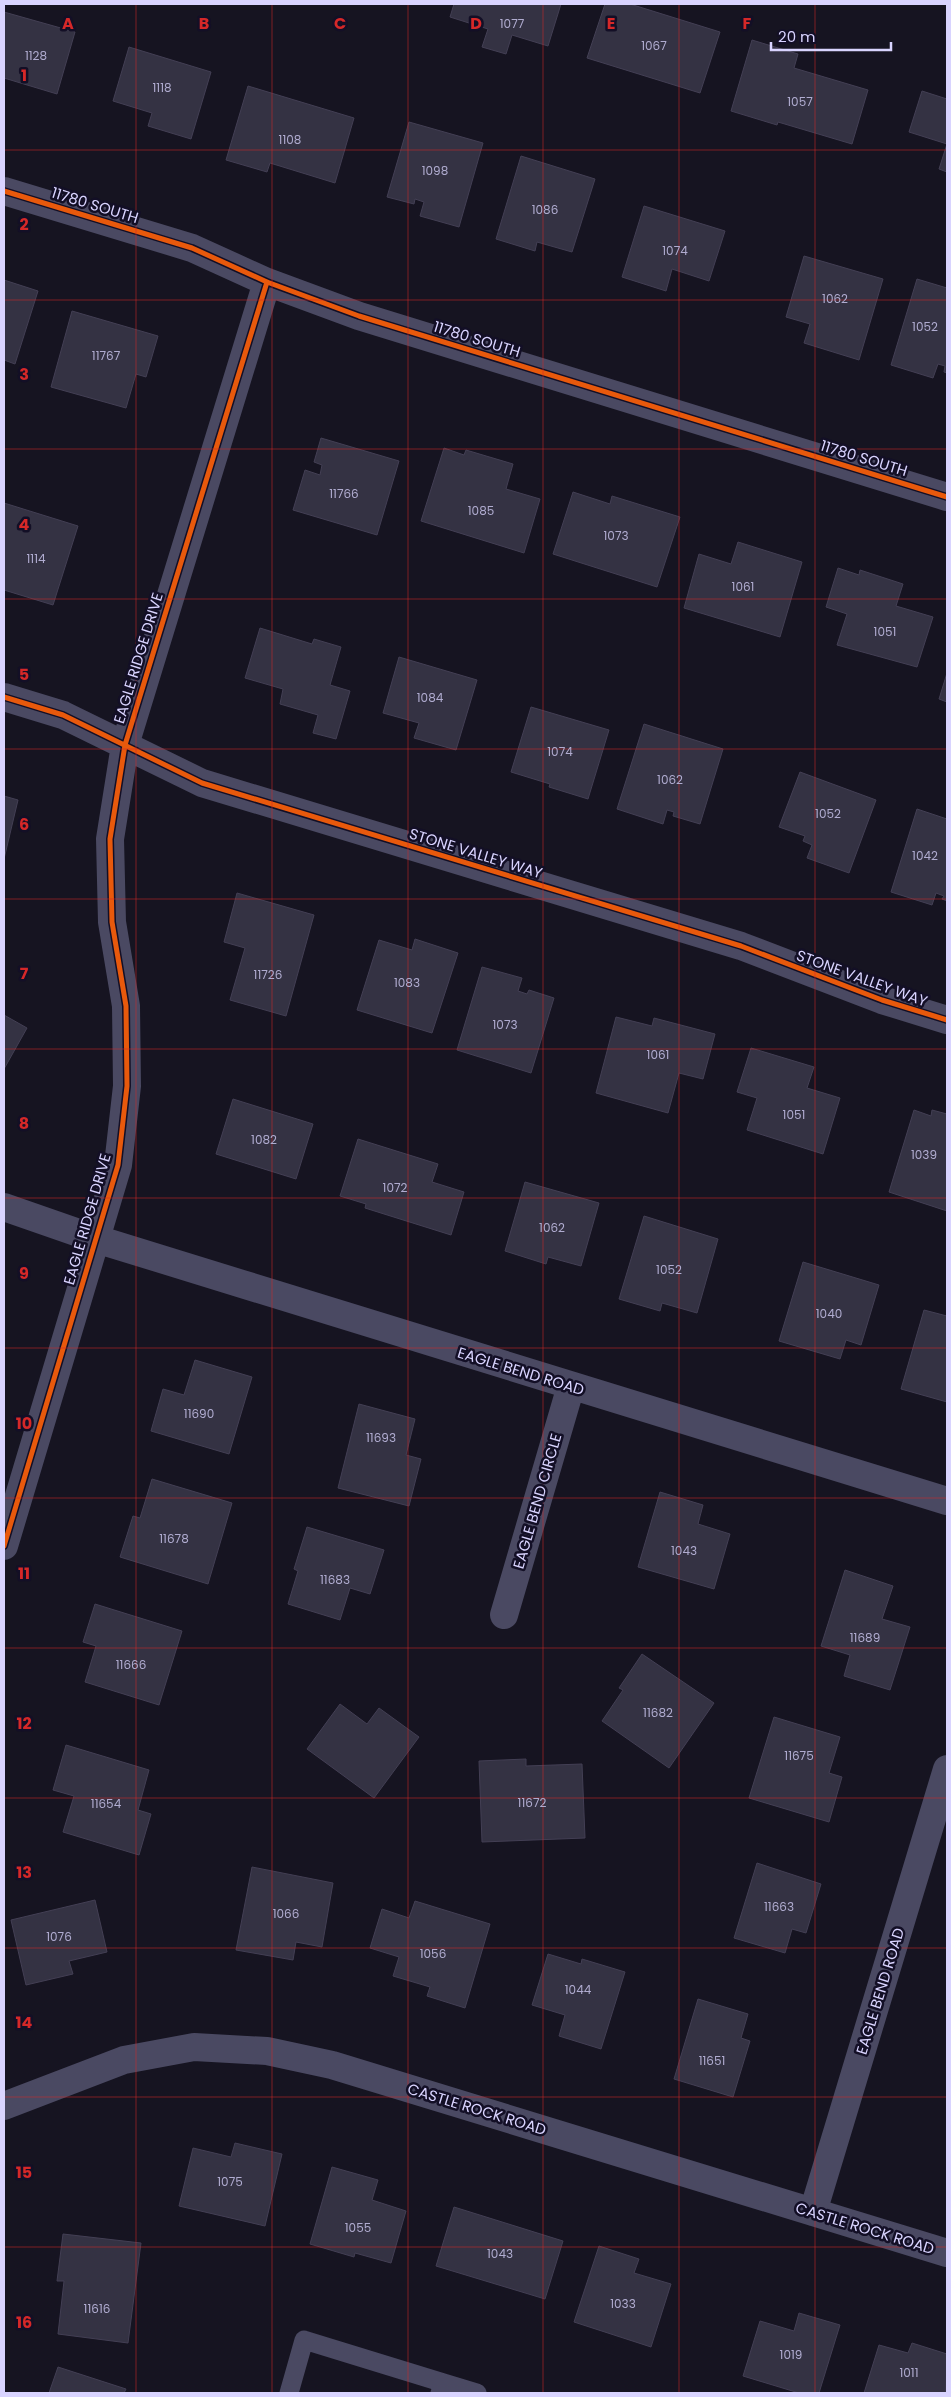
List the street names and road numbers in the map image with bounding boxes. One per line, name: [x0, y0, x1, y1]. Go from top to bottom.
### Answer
street label: 11780 SOUTH: [49, 182, 141, 228]
street label: 11780 SOUTH: [431, 316, 523, 362]
street label: 11780 SOUTH: [818, 435, 910, 481]
street label: EAGLE RIDGE DRIVE: [108, 590, 168, 726]
street label: STONE VALLEY WAY: [407, 823, 545, 883]
street label: STONE VALLEY WAY: [794, 945, 931, 1012]
street label: EAGLE RIDGE DRIVE: [58, 1151, 116, 1287]
street label: EAGLE BEND ROAD: [455, 1342, 587, 1400]
street label: EAGLE BEND CIRCLE: [508, 1431, 566, 1571]
street label: EAGLE BEND ROAD: [851, 1925, 909, 2057]
street label: CASTLE ROCK ROAD: [405, 2078, 549, 2140]
street label: CASTLE ROCK ROAD: [793, 2197, 937, 2259]

